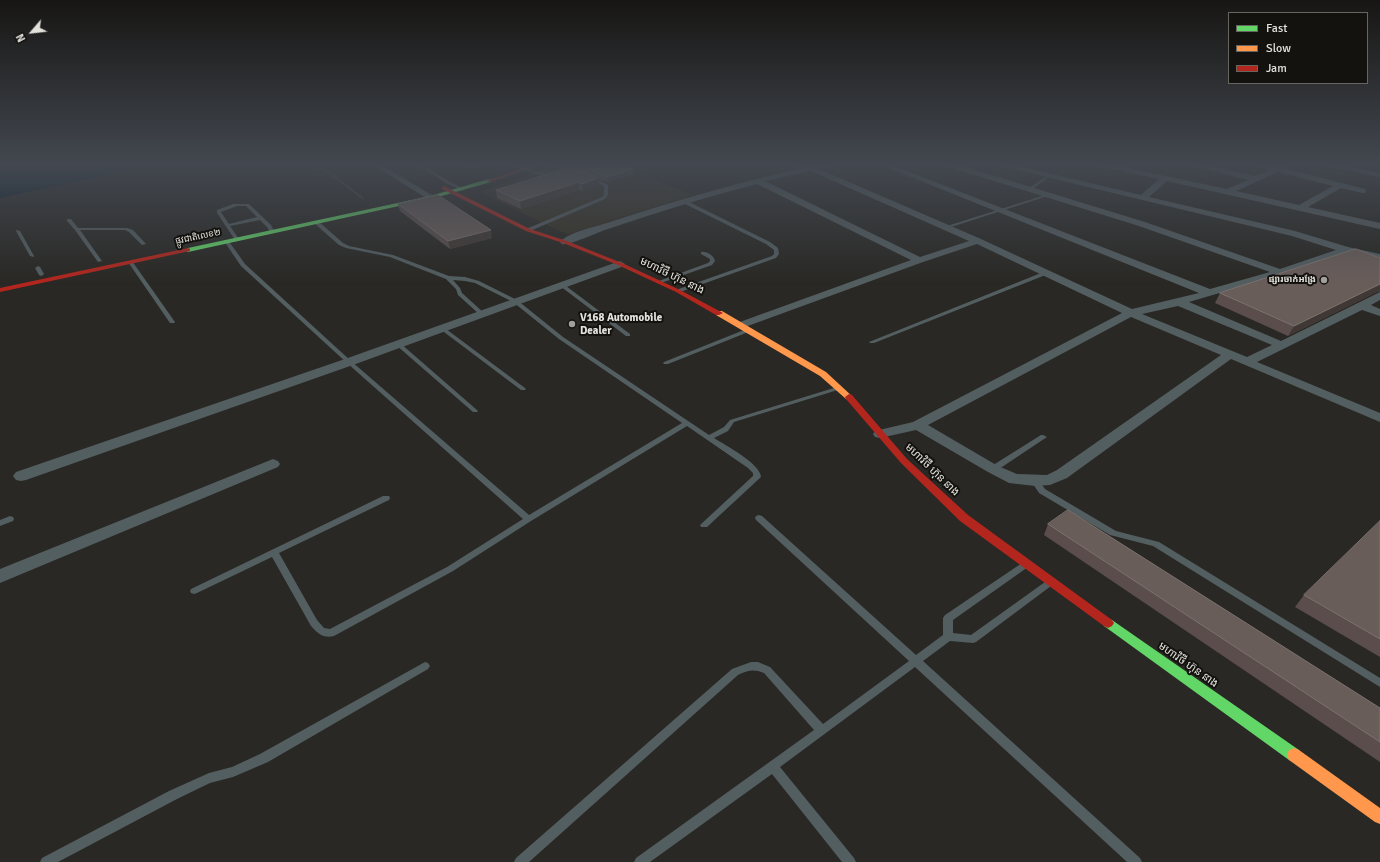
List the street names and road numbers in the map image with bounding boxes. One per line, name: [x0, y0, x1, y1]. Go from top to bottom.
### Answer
street label: ផ្លូវជាតិលេខ២: [174, 227, 222, 247]
street label: មហាវិថី ហ៊ុន នាង: [638, 255, 706, 297]
street label: មហាវិថី ហ៊ុន នាង: [902, 441, 962, 499]
street label: មហាវិថី ហ៊ុន នាង: [1155, 639, 1221, 691]

